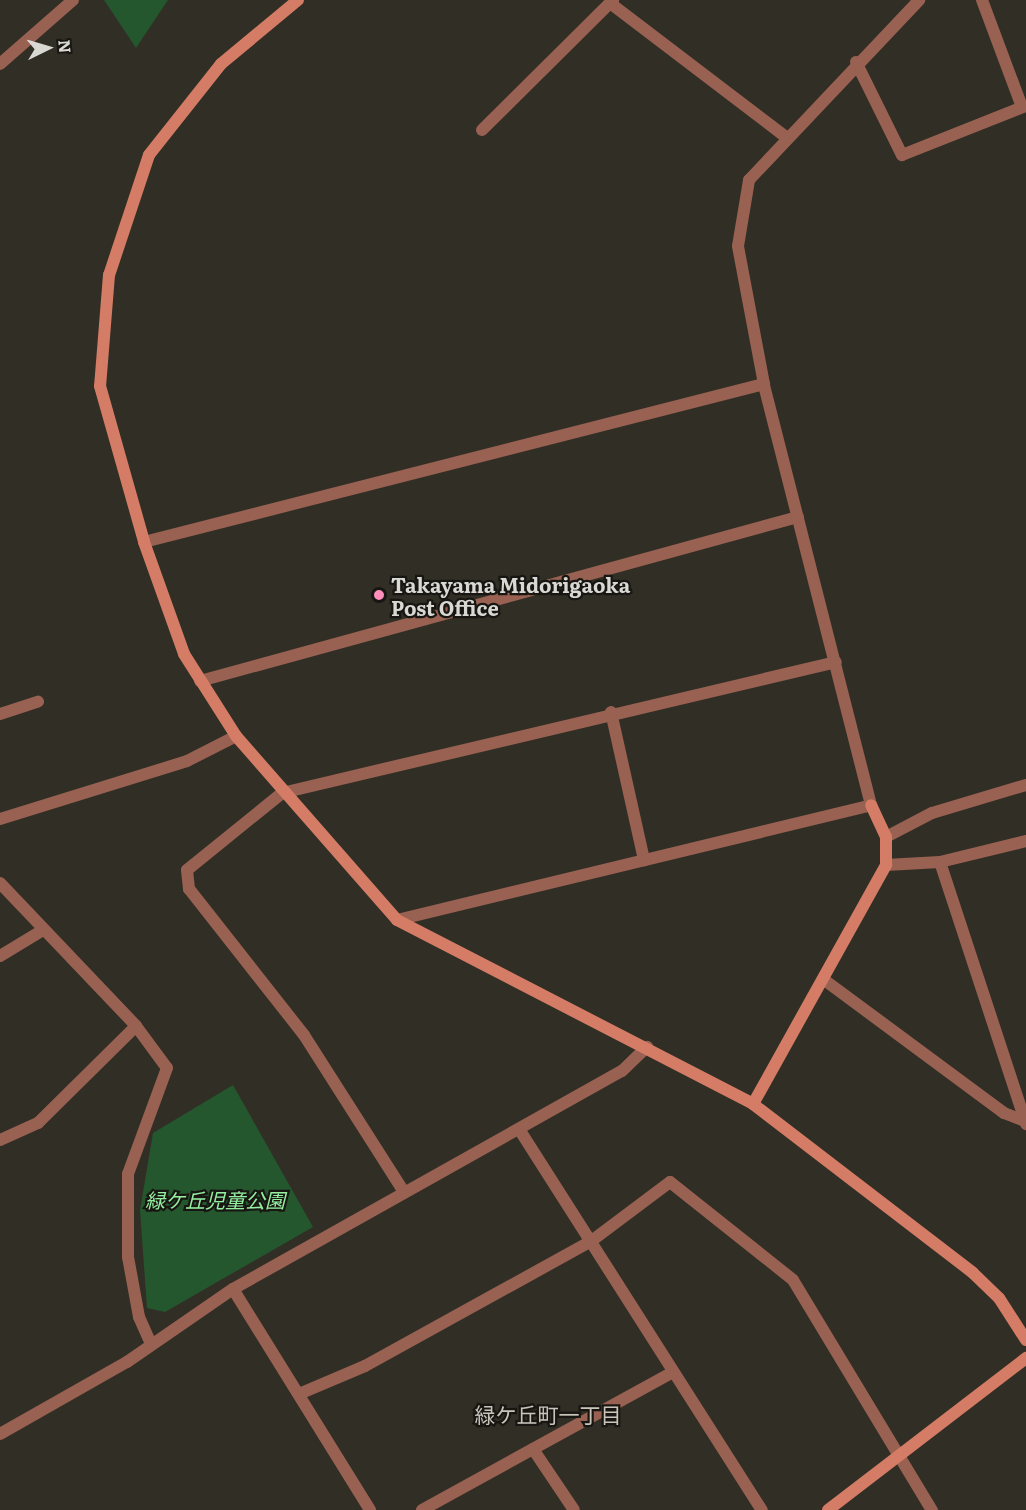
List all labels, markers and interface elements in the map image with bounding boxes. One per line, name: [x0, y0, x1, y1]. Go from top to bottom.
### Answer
north arrow: [18, 18, 78, 78]
text: N: [53, 39, 78, 54]
place label: Takayama Midorigaoka Post Office: [391, 572, 630, 619]
marker: Takayama Midorigaoka Post Office: [372, 588, 386, 602]
park label: 緑ケ丘児童公園: [145, 1187, 285, 1211]
district label: 緑ケ丘町一丁目: [475, 1401, 621, 1427]

